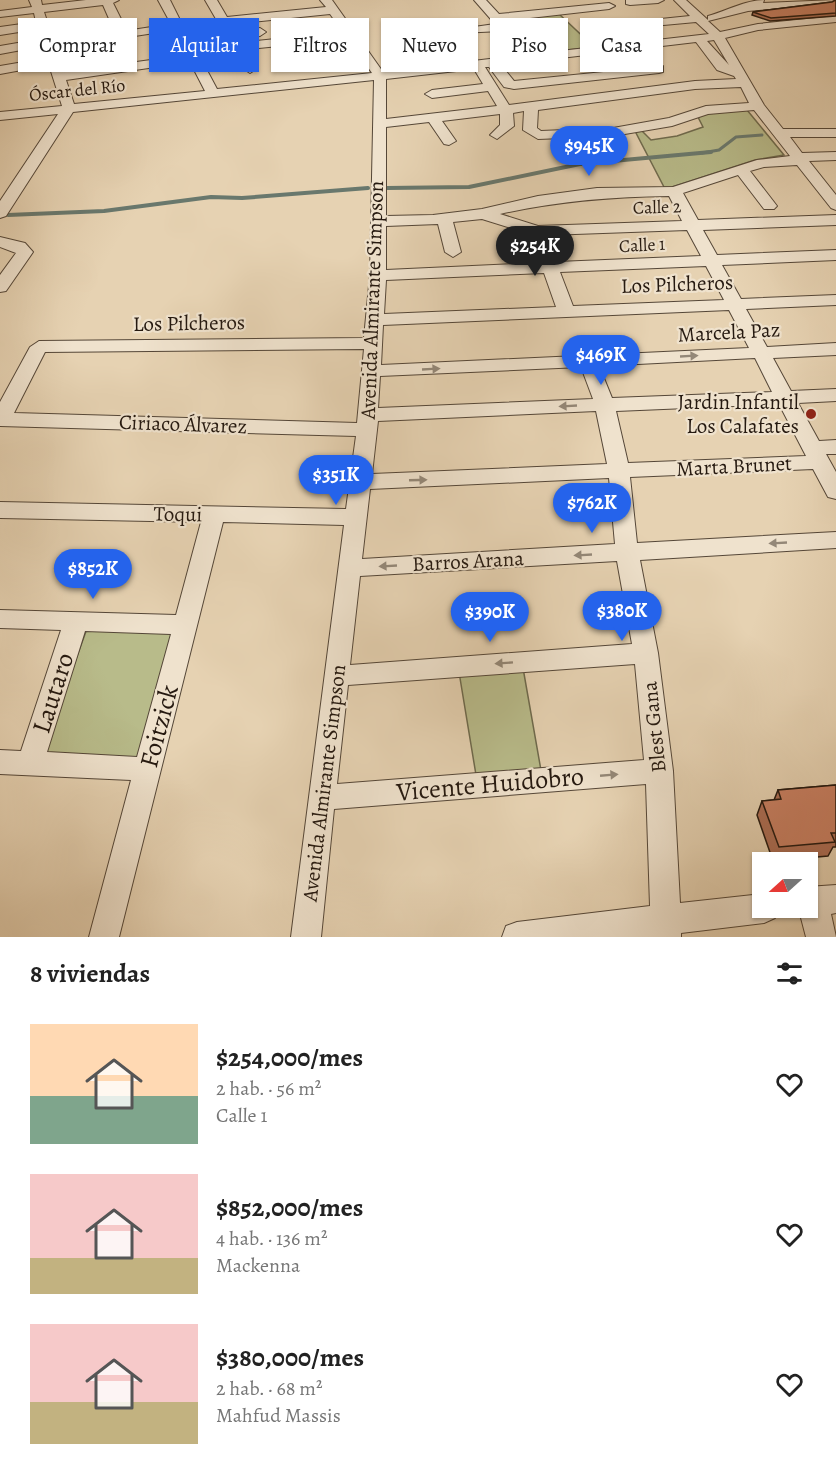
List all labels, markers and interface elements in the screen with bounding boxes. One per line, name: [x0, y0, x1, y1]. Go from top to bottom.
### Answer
chip: Comprar: [18, 18, 137, 72]
chip: Alquilar: [149, 18, 259, 72]
chip: Filtros: [271, 18, 369, 72]
chip: Nuevo: [381, 18, 478, 72]
chip: Piso: [490, 18, 568, 72]
chip: Casa: [580, 18, 663, 72]
street label: Óscar del Río: [28, 73, 126, 107]
pin: $945K: [547, 126, 631, 177]
text: $945K: [564, 132, 614, 159]
street label: Avenida Almirante Simpson: [354, 180, 390, 421]
street label: Calle 2: [632, 194, 682, 220]
pin: $254K: [493, 226, 577, 277]
text: $254K: [510, 232, 560, 259]
street label: Calle 1: [618, 232, 666, 258]
street label: Los Pilcheros: [620, 268, 734, 300]
street label: Los Pilcheros: [133, 308, 245, 338]
street label: Marcela Paz: [677, 315, 781, 349]
pin: $469K: [559, 335, 643, 386]
text: $469K: [576, 341, 626, 368]
one-way arrow: [679, 352, 698, 361]
one-way arrow: [422, 364, 441, 373]
place label: Jardin Infantil Los Calafates: [677, 388, 799, 440]
one-way arrow: [558, 402, 577, 411]
marker: Jardin Infantil Los Calafates: [804, 407, 818, 421]
street label: Ciriaco Álvarez: [118, 408, 248, 440]
street label: Marta Brunet: [675, 449, 793, 483]
pin: $351K: [294, 455, 378, 506]
text: $351K: [313, 461, 359, 488]
one-way arrow: [409, 475, 428, 484]
pin: $762K: [550, 483, 634, 534]
text: $762K: [567, 489, 617, 516]
street label: Toqui: [153, 500, 203, 528]
one-way arrow: [768, 539, 787, 548]
street label: Barros Arana: [411, 544, 525, 578]
pin: $852K: [51, 549, 135, 600]
one-way arrow: [573, 550, 592, 559]
text: $852K: [68, 555, 118, 582]
one-way arrow: [379, 561, 398, 570]
pin: $380K: [580, 591, 664, 642]
pin: $390K: [448, 592, 532, 643]
text: $380K: [597, 597, 647, 624]
text: $390K: [465, 598, 515, 625]
street label: Lautaro: [24, 648, 82, 738]
one-way arrow: [495, 658, 514, 668]
street label: Avenida Almirante Simpson: [295, 663, 352, 904]
street label: Blest Gana: [635, 680, 673, 774]
street label: Foitzick: [131, 681, 187, 771]
street label: Vicente Huidobro: [394, 758, 585, 810]
one-way arrow: [600, 770, 619, 780]
north arrow: [752, 852, 818, 918]
map controls: [752, 852, 818, 918]
text: 8 viviendas: [30, 956, 150, 991]
icon: filters: [773, 957, 806, 990]
text: $254,000/mes: [216, 1040, 363, 1075]
icon: home: [78, 1048, 150, 1120]
icon: heart: [773, 1068, 806, 1101]
text: 2 hab. · 56 m²: [216, 1075, 321, 1102]
text: Calle 1: [216, 1102, 267, 1129]
text: $852,000/mes: [216, 1190, 363, 1225]
icon: home: [78, 1198, 150, 1270]
icon: heart: [773, 1218, 806, 1251]
text: 4 hab. · 136 m²: [216, 1225, 328, 1252]
text: Mackenna: [216, 1252, 300, 1279]
text: $380,000/mes: [216, 1340, 364, 1375]
icon: home: [78, 1348, 150, 1420]
icon: heart: [773, 1368, 806, 1401]
text: 2 hab. · 68 m²: [216, 1375, 323, 1402]
text: Mahfud Massis: [216, 1402, 341, 1429]

